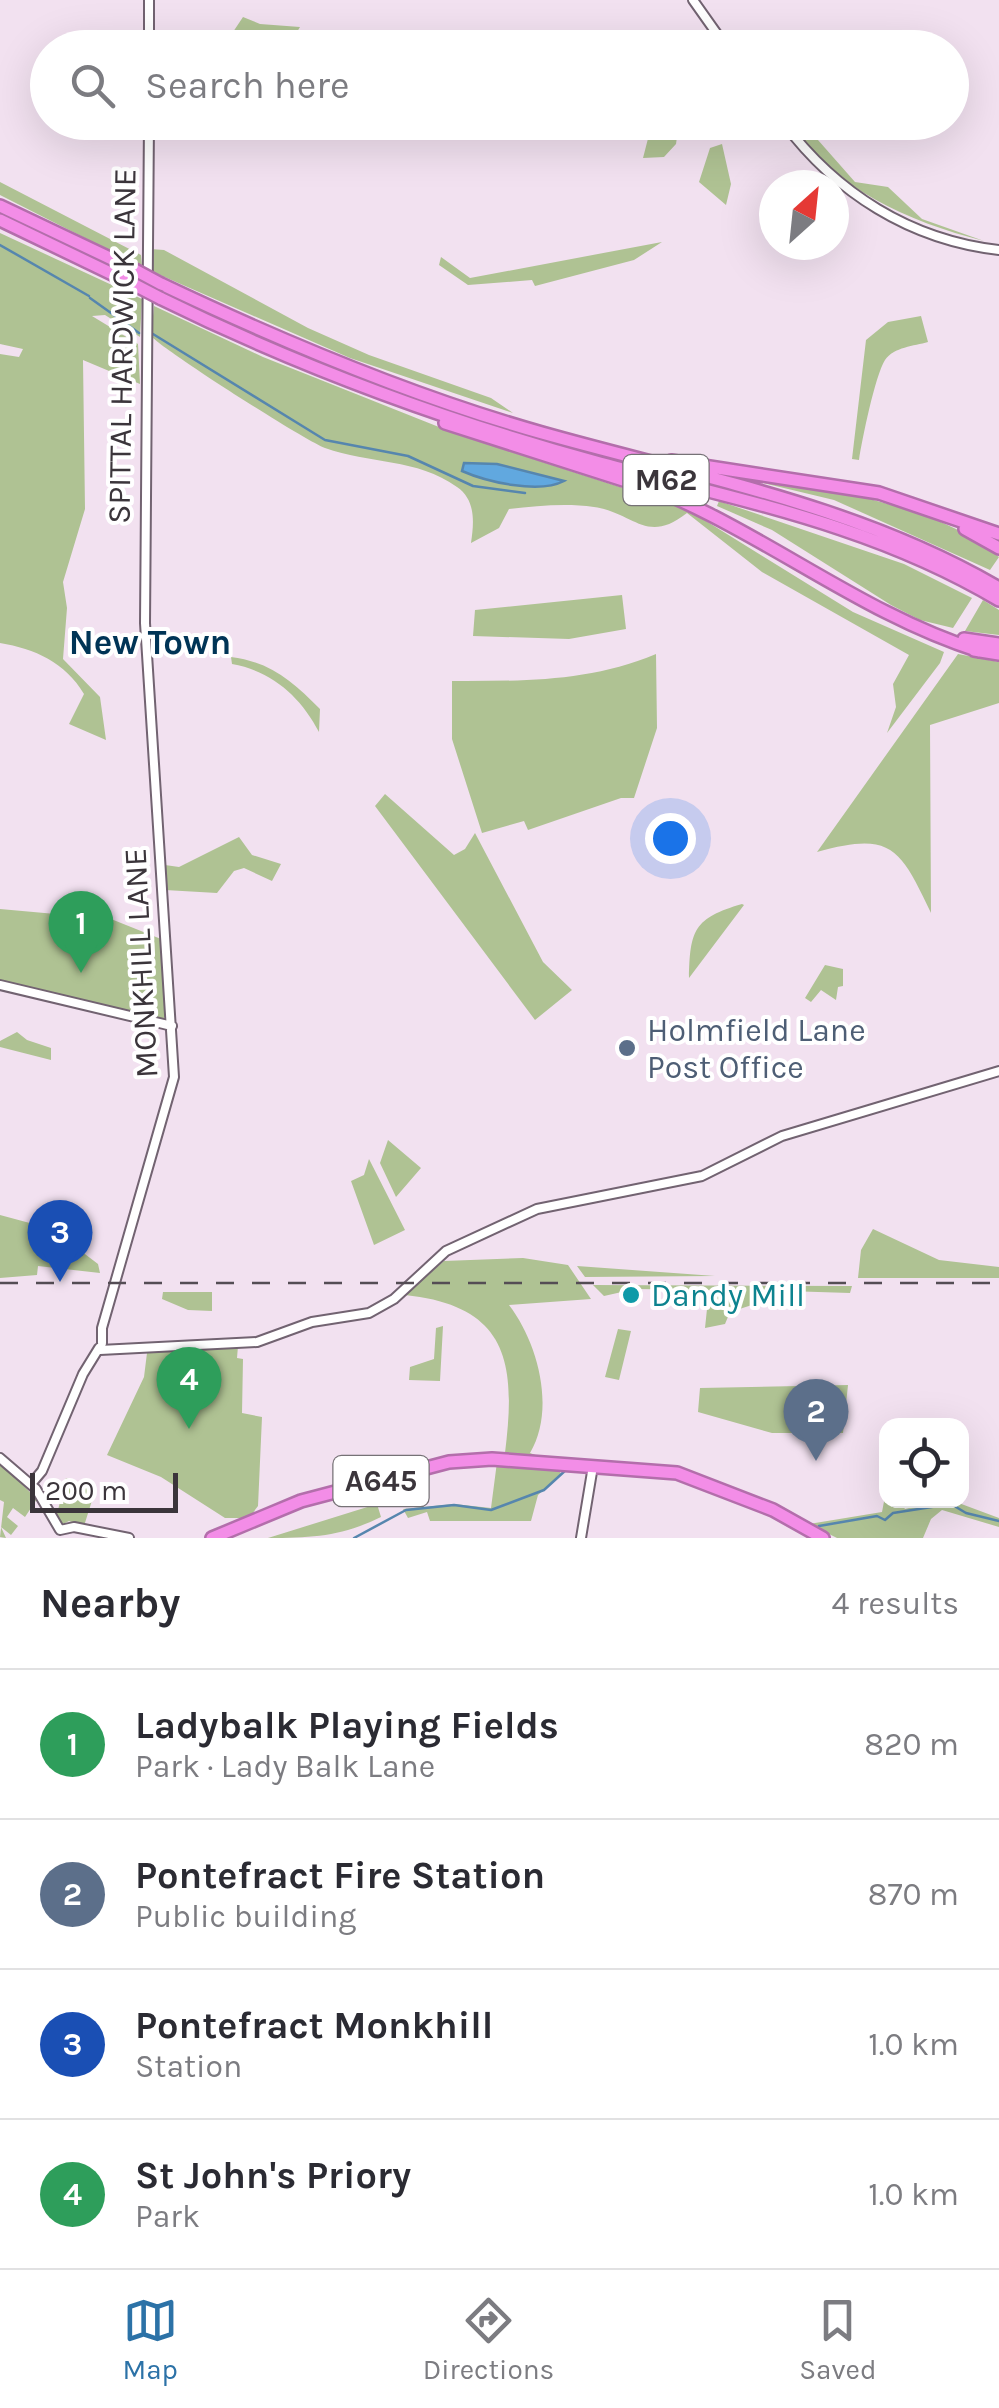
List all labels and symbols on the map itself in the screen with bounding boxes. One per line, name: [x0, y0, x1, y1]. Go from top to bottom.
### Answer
street label: SPITTAL HARDWICK LANE: [100, 168, 144, 524]
north arrow: [759, 170, 849, 260]
road number: M62: [624, 455, 708, 505]
district label: New Town: [69, 622, 231, 663]
your location: [645, 813, 696, 864]
street label: MONKHILL LANE: [117, 847, 165, 1079]
pin: 1: [48, 890, 114, 973]
place label: Holmfield Lane Post Office: [647, 1012, 866, 1086]
marker: Holmfield Lane Post Office: [616, 1037, 638, 1059]
pin: 3: [28, 1200, 92, 1282]
place label: Dandy Mill: [651, 1277, 805, 1314]
marker: Dandy Mill: [620, 1284, 642, 1306]
pin: 4: [156, 1346, 222, 1429]
pin: 2: [784, 1378, 848, 1461]
road number: A645: [334, 1456, 428, 1506]
scale bar: [30, 1468, 178, 1512]

